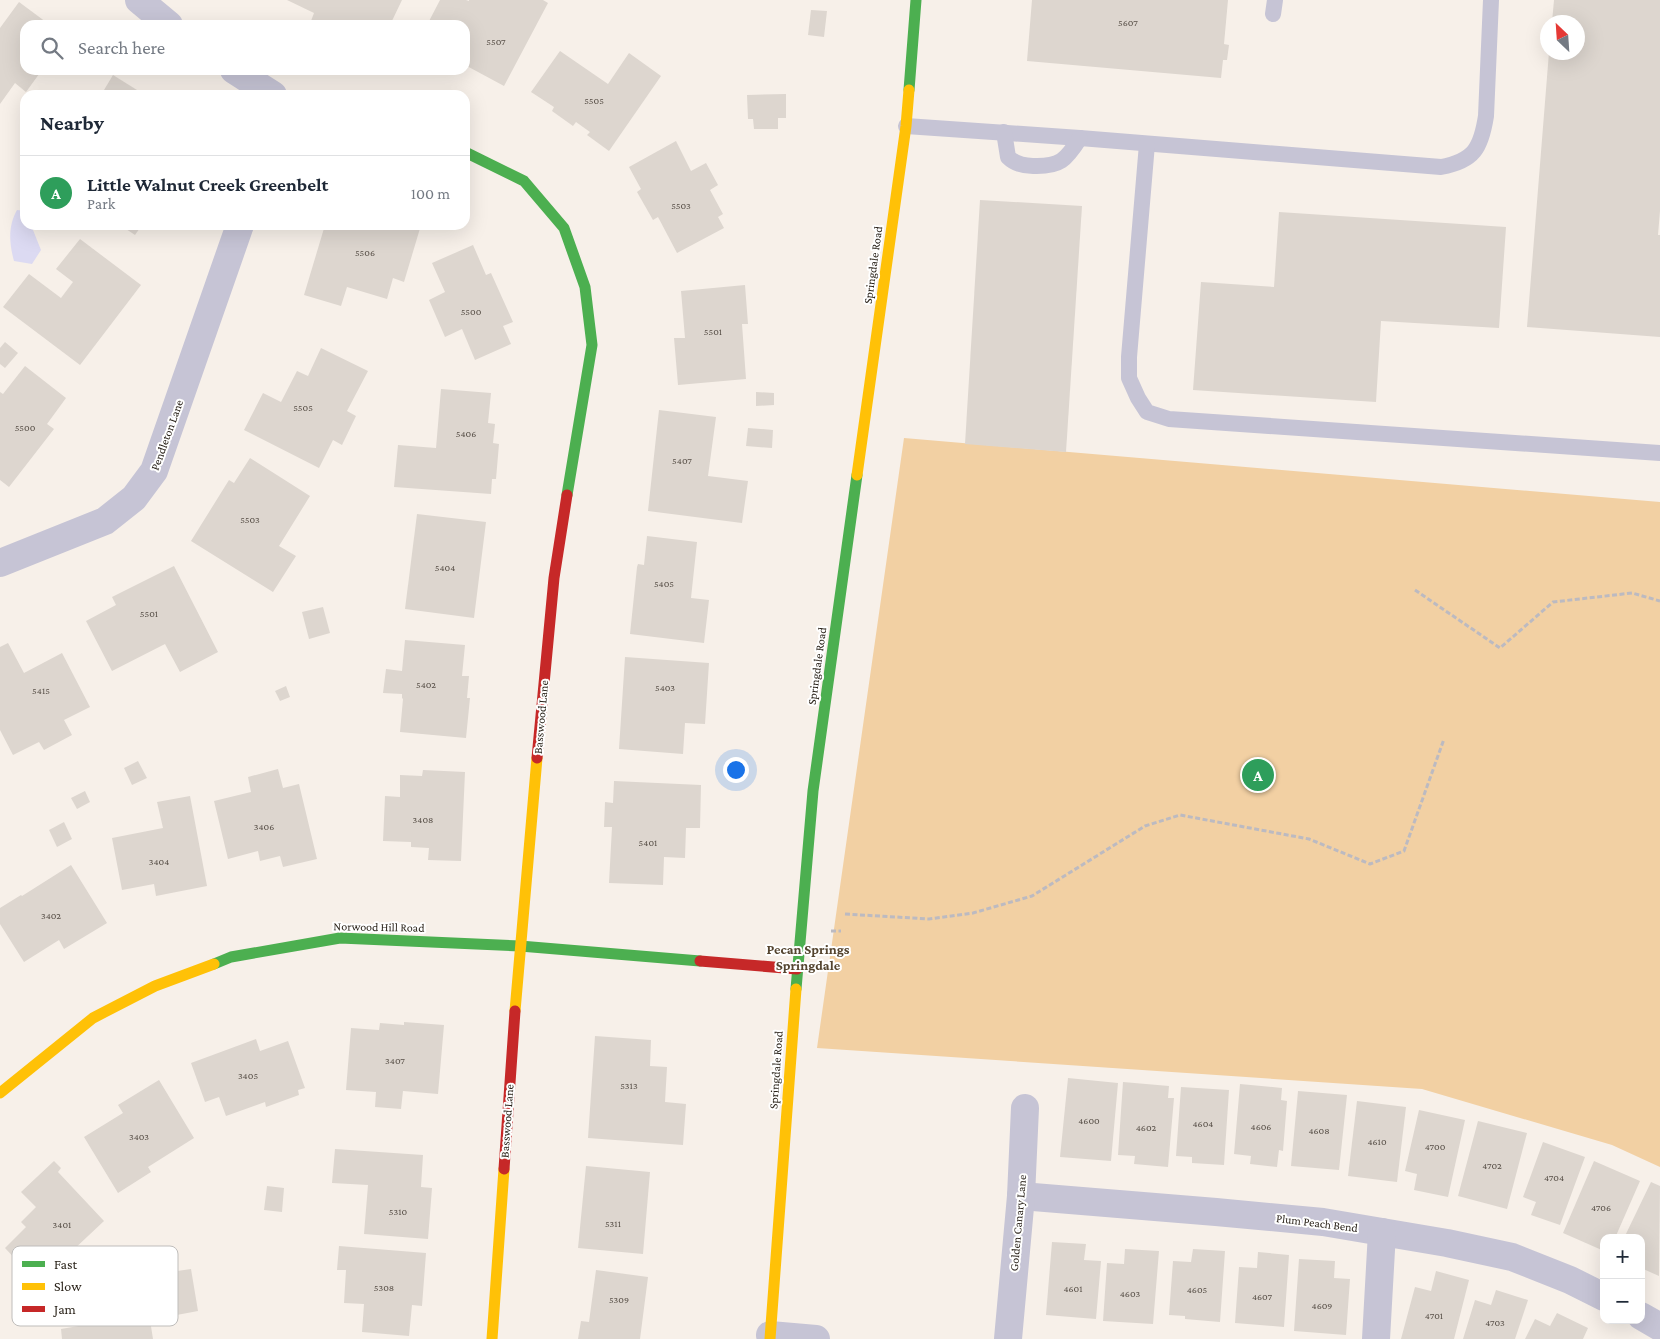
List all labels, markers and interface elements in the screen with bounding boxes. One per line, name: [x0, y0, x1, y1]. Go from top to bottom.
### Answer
north arrow: [1540, 15, 1585, 60]
house number: 5607: [1118, 17, 1138, 28]
search box: [20, 20, 470, 75]
icon: search: [38, 34, 66, 62]
house number: 5507: [486, 36, 506, 47]
text: Search here: [78, 37, 165, 58]
house number: 5505: [584, 95, 604, 106]
text: Nearby: [40, 111, 104, 135]
text: Little Walnut Creek Greenbelt: [87, 174, 328, 195]
text: A: [51, 185, 61, 202]
text: 100 m: [411, 185, 450, 202]
text: Park: [87, 195, 115, 212]
house number: 5503: [671, 200, 691, 211]
street label: Springdale Road: [861, 225, 885, 305]
house number: 5506: [355, 247, 375, 258]
house number: 5500: [461, 306, 482, 317]
house number: 5501: [704, 326, 722, 337]
street label: Pendleton Lane: [148, 398, 186, 472]
house number: 5505: [293, 402, 313, 413]
house number: 5500: [15, 422, 36, 433]
house number: 5406: [456, 428, 476, 439]
house number: 5407: [672, 455, 692, 466]
house number: 5503: [240, 514, 260, 525]
house number: 5404: [435, 562, 455, 573]
house number: 5405: [654, 578, 674, 589]
house number: 5501: [140, 608, 158, 619]
street label: Springdale Road: [805, 626, 829, 706]
house number: 5402: [416, 679, 436, 690]
street label: Basswood Lane: [531, 680, 551, 754]
house number: 5403: [655, 682, 675, 693]
house number: 5415: [32, 685, 50, 696]
pin: A: [1242, 756, 1274, 794]
your location: [723, 757, 749, 783]
house number: 3408: [413, 814, 433, 825]
house number: 3406: [254, 821, 274, 832]
house number: 5401: [639, 837, 657, 848]
house number: 3404: [149, 856, 169, 867]
house number: 3402: [41, 910, 61, 921]
street label: Norwood Hill Road: [333, 919, 425, 935]
district label: Pecan Springs Springdale: [767, 941, 850, 973]
street label: Springdale Road: [766, 1030, 786, 1110]
house number: 3407: [385, 1055, 405, 1066]
house number: 3405: [238, 1070, 258, 1081]
house number: 5313: [620, 1080, 638, 1091]
street label: Basswood Lane: [497, 1084, 517, 1158]
house number: 4600: [1078, 1115, 1100, 1126]
house number: 4604: [1193, 1118, 1213, 1129]
house number: 4606: [1251, 1121, 1271, 1132]
house number: 4602: [1136, 1122, 1156, 1133]
house number: 4608: [1308, 1125, 1330, 1136]
house number: 3403: [129, 1131, 149, 1142]
house number: 4610: [1367, 1136, 1387, 1147]
house number: 4700: [1425, 1141, 1446, 1152]
house number: 4702: [1482, 1160, 1502, 1171]
house number: 4704: [1544, 1172, 1564, 1183]
street label: Golden Canary Lane: [1007, 1174, 1029, 1272]
house number: 4706: [1591, 1202, 1611, 1213]
house number: 5310: [389, 1206, 407, 1217]
street label: Plum Peach Bend: [1275, 1211, 1359, 1235]
house number: 5311: [605, 1218, 621, 1229]
house number: 3401: [53, 1219, 71, 1230]
map controls: [1600, 1234, 1645, 1324]
button: +: [1600, 1234, 1645, 1279]
legend: [12, 1246, 178, 1326]
text: Fast: [54, 1256, 78, 1272]
text: Slow: [54, 1278, 82, 1294]
button: −: [1600, 1279, 1645, 1324]
house number: 5308: [374, 1282, 394, 1293]
house number: 4601: [1063, 1283, 1083, 1294]
house number: 4605: [1187, 1284, 1208, 1295]
house number: 4603: [1120, 1288, 1140, 1299]
house number: 4607: [1252, 1291, 1272, 1302]
house number: 5309: [609, 1294, 629, 1305]
house number: 4609: [1312, 1300, 1332, 1311]
text: Jam: [52, 1301, 76, 1317]
house number: 4701: [1425, 1310, 1443, 1321]
house number: 4703: [1485, 1317, 1505, 1328]

